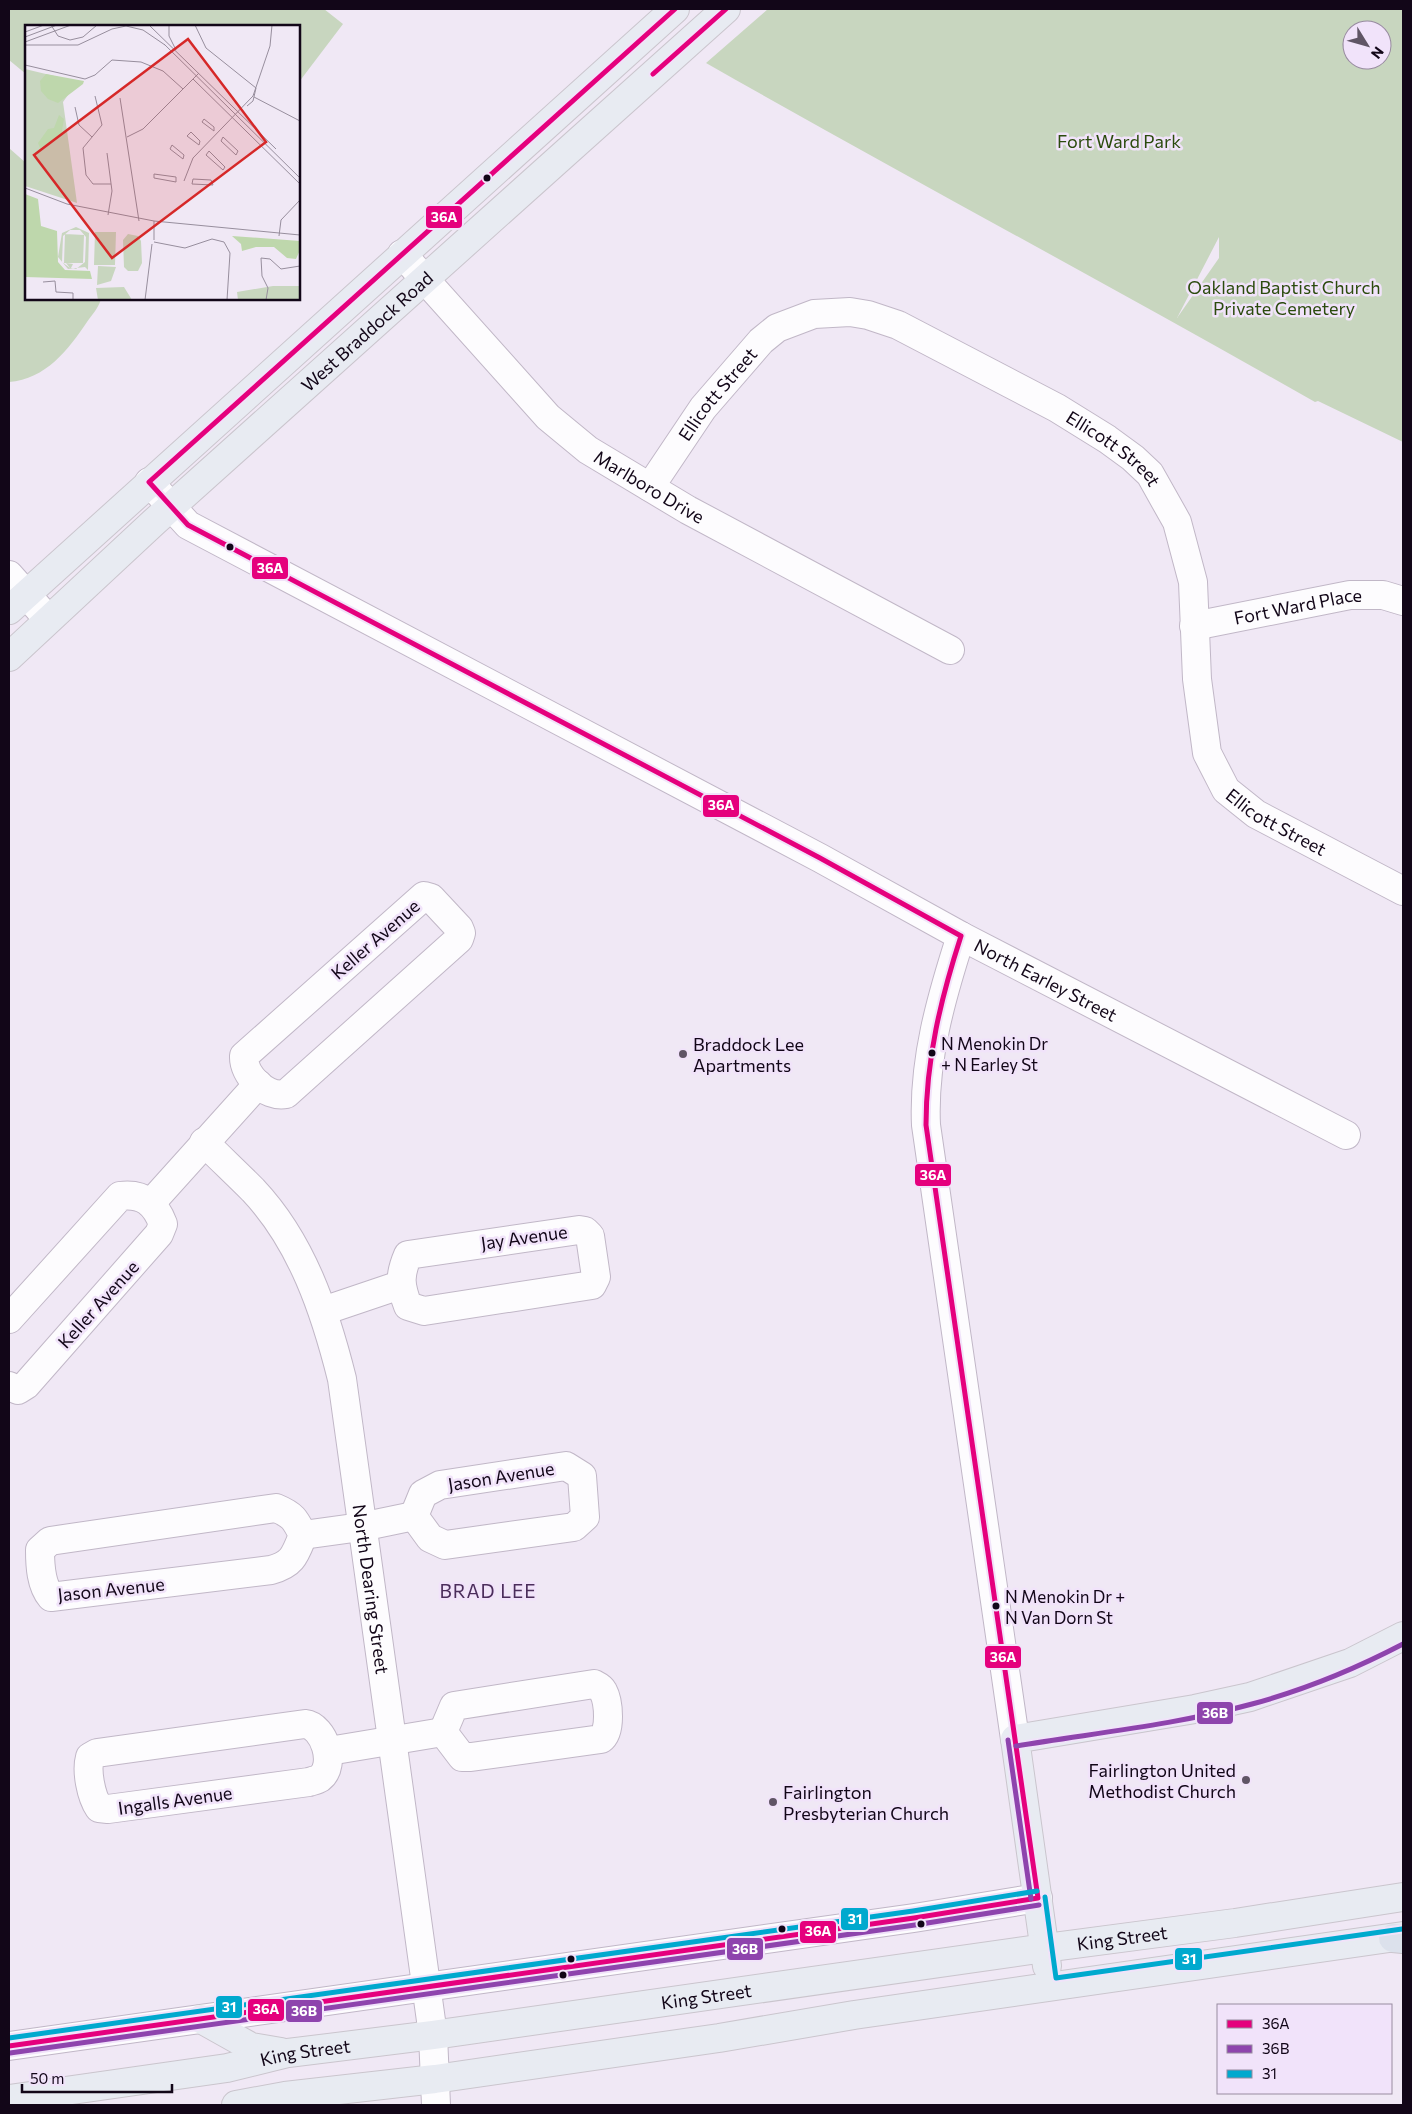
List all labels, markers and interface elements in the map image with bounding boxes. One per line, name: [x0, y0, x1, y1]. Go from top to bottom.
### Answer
north arrow: [1342, 20, 1392, 70]
inset map: [25, 25, 300, 300]
text: N: [1368, 44, 1388, 62]
park label: Fort Ward Park: [1057, 130, 1181, 152]
unlabelled marker: [482, 173, 492, 183]
line badge: 36A: [425, 205, 463, 229]
text: 36A: [431, 208, 457, 225]
street label: West Braddock Road: [296, 266, 437, 396]
park label: Oakland Baptist Church Private Cemetery: [1187, 276, 1381, 319]
street label: Ellicott Street: [673, 343, 761, 445]
street label: Ellicott Street: [1062, 406, 1165, 490]
street label: Marlboro Drive: [590, 445, 708, 528]
unlabelled marker: [225, 542, 235, 552]
line badge: 36A: [251, 556, 289, 580]
text: 36A: [257, 559, 283, 576]
street label: Fort Ward Place: [1232, 584, 1362, 629]
street label: Ellicott Street: [1222, 783, 1330, 860]
line badge: 36A: [702, 794, 740, 818]
text: 36A: [708, 796, 734, 813]
street label: Keller Avenue: [326, 895, 424, 983]
street label: North Earley Street: [971, 934, 1121, 1026]
place label: Braddock Lee Apartments: [693, 1033, 804, 1076]
place label: N Menokin Dr + N Earley St: [941, 1033, 1048, 1075]
marker: Braddock Lee Apartments: [677, 1048, 689, 1060]
marker: N Menokin Dr + N Earley St: [927, 1048, 937, 1058]
line badge: 36A: [914, 1163, 952, 1187]
text: 36A: [920, 1166, 946, 1183]
street label: Jay Avenue: [479, 1220, 569, 1254]
street label: Keller Avenue: [53, 1256, 143, 1352]
street label: Jason Avenue: [446, 1457, 556, 1495]
street label: North Dearing Street: [348, 1503, 394, 1675]
street label: Jason Avenue: [56, 1572, 166, 1606]
district label: BRAD LEE: [439, 1579, 537, 1602]
place label: N Menokin Dr + N Van Dorn St: [1005, 1586, 1125, 1628]
marker: N Menokin Dr + N Van Dorn St: [991, 1601, 1001, 1611]
line badge: 36A: [984, 1645, 1022, 1669]
text: 36A: [990, 1648, 1016, 1665]
line badge: 36B: [1196, 1701, 1234, 1725]
text: 36B: [1202, 1704, 1228, 1721]
place label: Fairlington United Methodist Church: [1088, 1759, 1236, 1802]
marker: Fairlington United Methodist Church: [1240, 1774, 1252, 1786]
street label: Ingalls Avenue: [116, 1781, 234, 1819]
place label: Fairlington Presbyterian Church: [783, 1781, 949, 1824]
marker: Fairlington Presbyterian Church: [767, 1796, 779, 1808]
line badge: 31: [840, 1907, 869, 1931]
text: 31: [848, 1910, 862, 1927]
unlabelled marker: [916, 1919, 926, 1929]
line badge: 36A: [799, 1920, 837, 1944]
street label: King Street: [1075, 1921, 1169, 1955]
text: 36A: [805, 1922, 831, 1939]
unlabelled marker: [777, 1924, 787, 1934]
line badge: 36B: [726, 1937, 764, 1961]
text: 36B: [732, 1940, 758, 1957]
line badge: 31: [1174, 1947, 1203, 1971]
text: 31: [1182, 1950, 1196, 1967]
unlabelled marker: [566, 1954, 576, 1964]
unlabelled marker: [558, 1970, 568, 1980]
street label: King Street: [659, 1979, 753, 2013]
line badge: 31: [215, 1995, 243, 2019]
text: 31: [222, 1998, 236, 2015]
line badge: 36A: [247, 1998, 285, 2022]
line badge: 36B: [285, 1999, 323, 2023]
text: 36A: [253, 2000, 279, 2017]
text: 36B: [291, 2002, 317, 2019]
legend: [1217, 2004, 1392, 2094]
text: 36A: [1262, 2014, 1290, 2032]
street label: King Street: [258, 2034, 351, 2071]
text: 36B: [1262, 2039, 1290, 2057]
scale bar: [22, 2062, 172, 2094]
text: 31: [1262, 2064, 1277, 2082]
text: 50 m: [30, 2069, 64, 2087]

